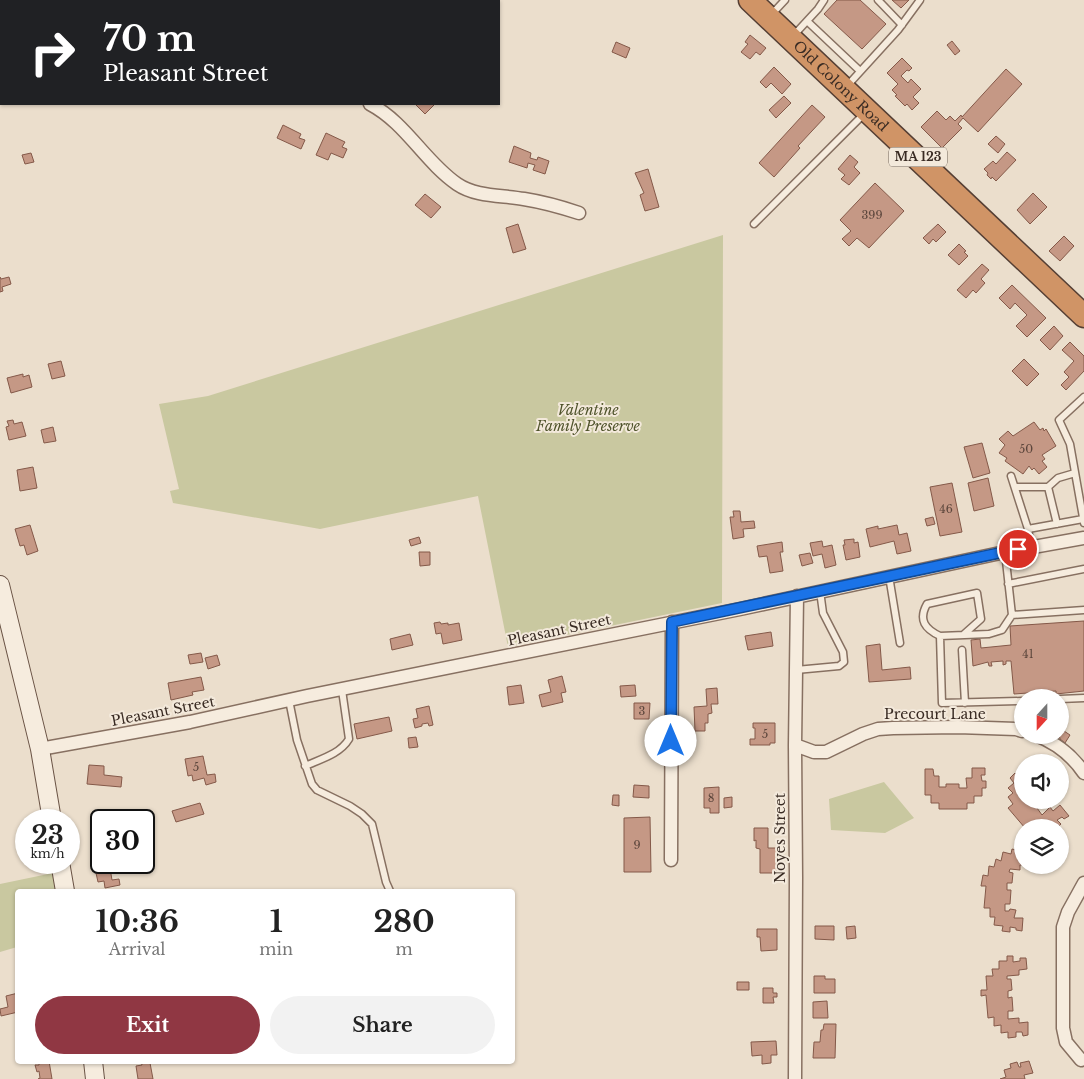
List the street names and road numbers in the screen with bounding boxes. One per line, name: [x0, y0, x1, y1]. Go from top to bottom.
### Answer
street label: Old Colony Road: [789, 37, 893, 136]
road number: MA 123: [889, 148, 947, 166]
street label: Pleasant Street: [506, 610, 613, 650]
street label: Pleasant Street: [110, 692, 217, 730]
street label: Precourt Lane: [884, 705, 986, 723]
street label: Noyes Street: [771, 792, 789, 883]

